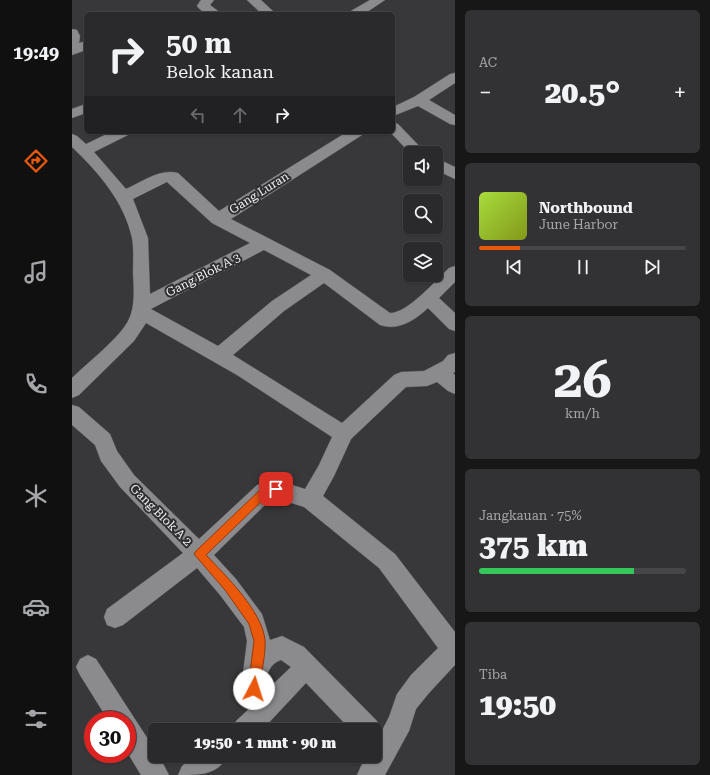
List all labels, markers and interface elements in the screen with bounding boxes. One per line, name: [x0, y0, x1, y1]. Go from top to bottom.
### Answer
text: 50 m: [166, 27, 231, 60]
icon: right: [100, 28, 152, 80]
text: 19:49: [13, 42, 59, 63]
text: AC: [479, 55, 497, 70]
text: Belok kanan: [166, 61, 274, 82]
text: 20.5°: [545, 75, 620, 110]
text: −: [479, 80, 491, 105]
text: +: [674, 80, 686, 105]
icon: left: [187, 104, 209, 126]
icon: ahead: [229, 104, 251, 126]
icon: right: [271, 104, 293, 126]
map controls: [403, 146, 443, 282]
button: sound: [403, 146, 443, 186]
icon: directions: [22, 147, 50, 175]
street label: Gang Luran: [227, 169, 292, 217]
button: search: [403, 194, 443, 234]
text: Northbound: [539, 199, 633, 217]
text: June Harbor: [539, 217, 618, 232]
button: layers: [403, 242, 443, 282]
street label: Gang Blok A 3: [164, 250, 243, 300]
icon: previous: [503, 256, 525, 278]
icon: pause: [572, 256, 594, 278]
icon: next: [641, 256, 663, 278]
icon: music: [22, 258, 50, 286]
text: 26: [553, 349, 612, 410]
icon: phone: [22, 370, 50, 398]
text: km/h: [565, 406, 600, 421]
pin: [259, 472, 293, 506]
icon: arrive: [265, 478, 287, 500]
street label: Gang Blok A 2: [127, 481, 195, 549]
icon: climate: [22, 482, 50, 510]
text: Jangkauan · 75%: [479, 508, 582, 523]
text: 375 km: [479, 528, 588, 563]
icon: car: [22, 593, 50, 621]
text: Tiba: [479, 667, 507, 682]
position arrow: [233, 668, 275, 710]
text: 19:50: [479, 687, 556, 722]
icon: filters: [22, 705, 50, 733]
speed limit sign: 30: [84, 711, 136, 763]
text: 19:50 · 1 mnt · 90 m: [194, 734, 336, 752]

